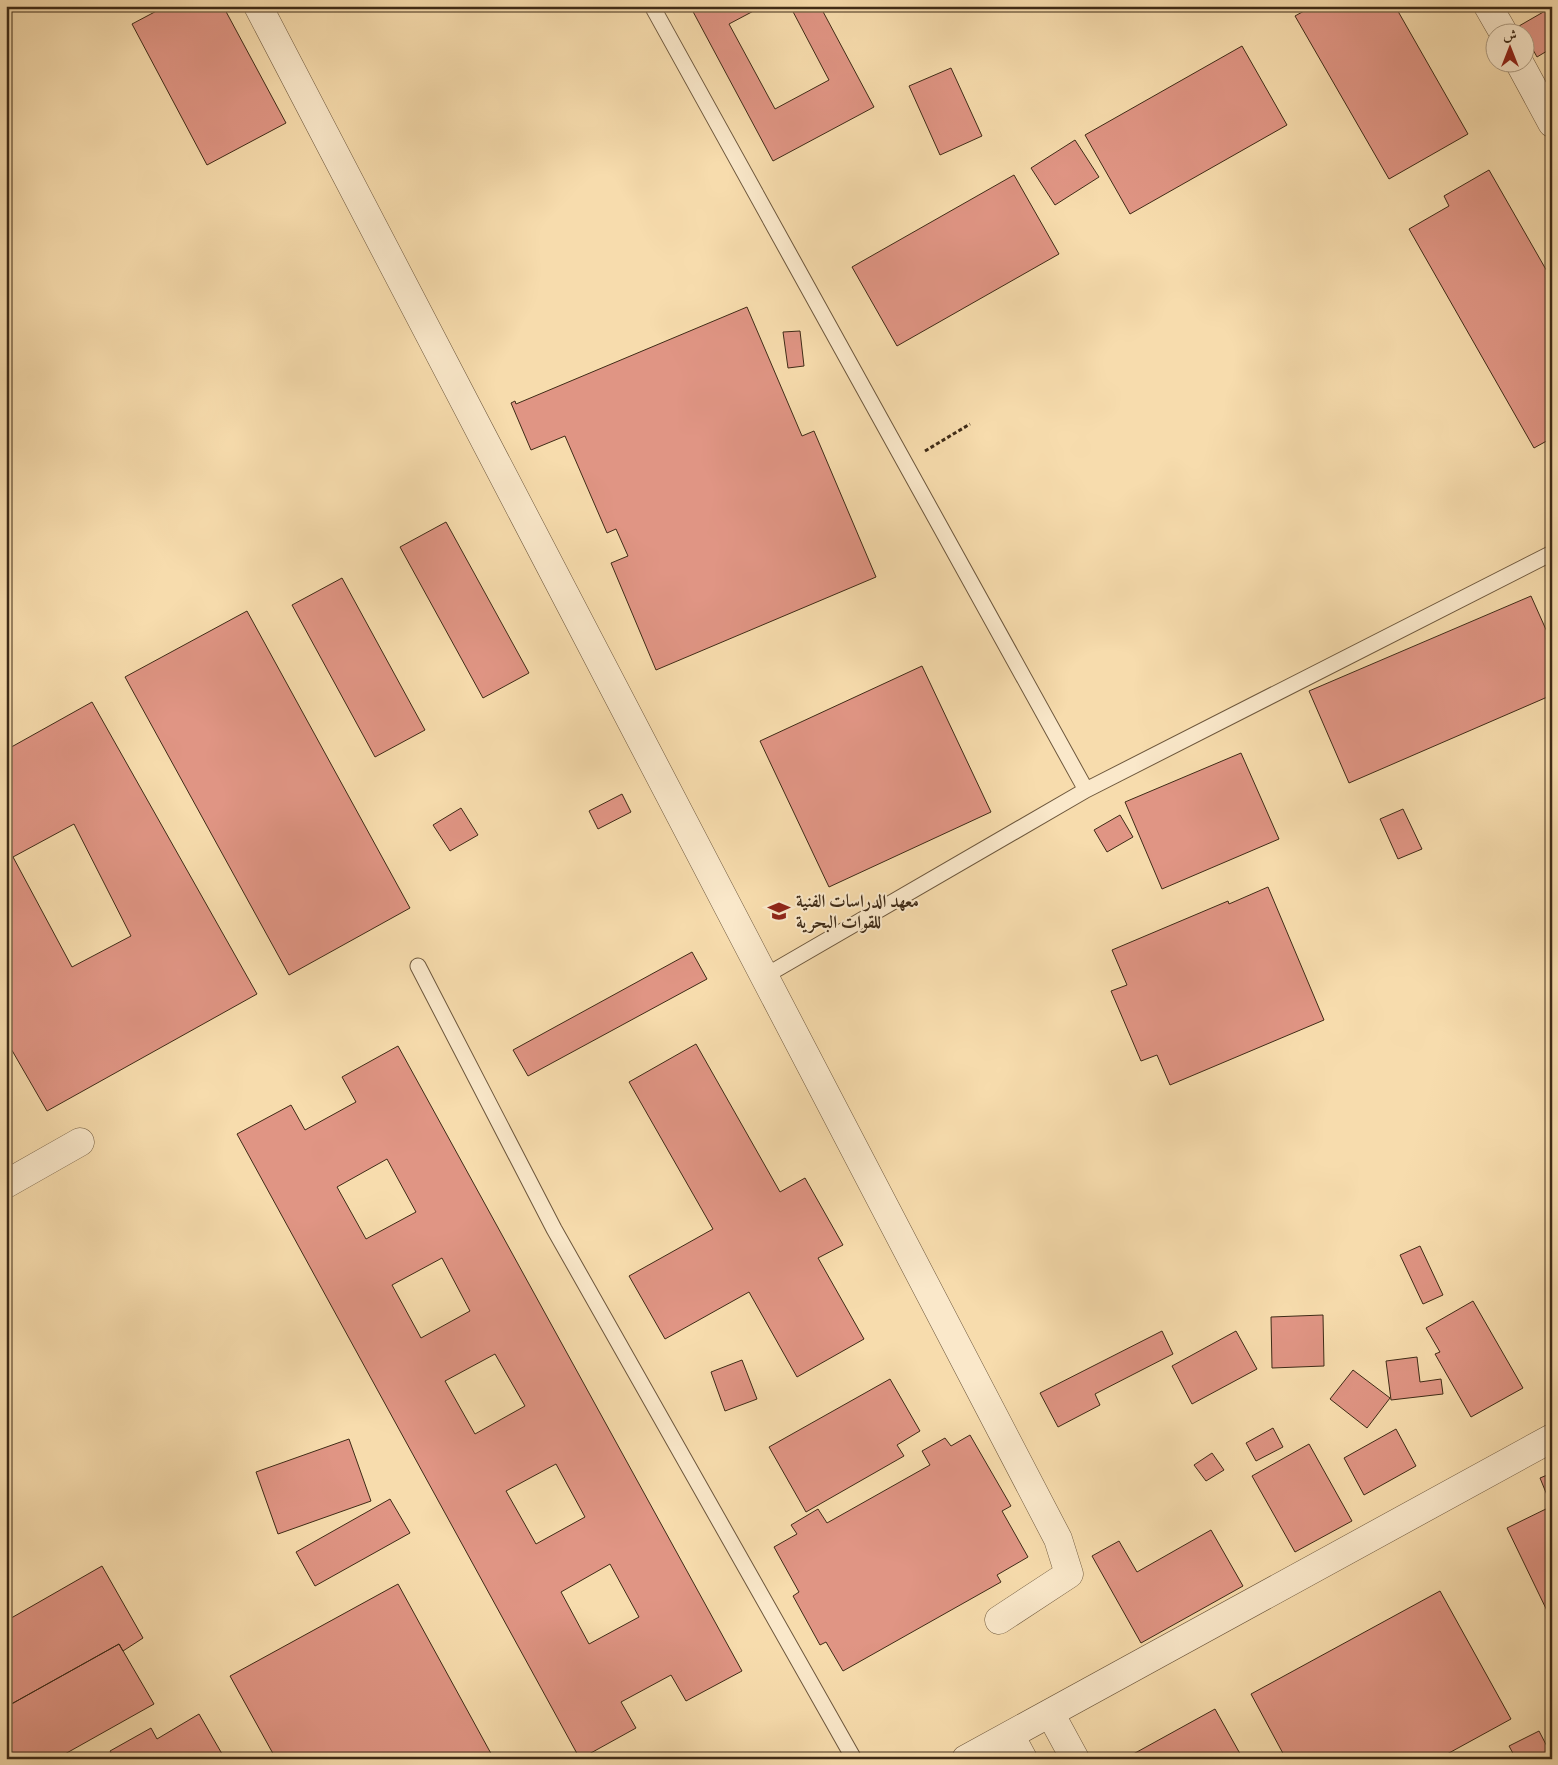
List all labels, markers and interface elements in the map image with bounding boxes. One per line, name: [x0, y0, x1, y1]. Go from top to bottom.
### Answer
north arrow: [1486, 22, 1536, 72]
text: ش: [1503, 27, 1517, 46]
place label: معهد الدراسات الفنية للقوات البحرية: [796, 890, 919, 936]
school or university icon: معهد الدراسات الفنية للقوات البحرية: [766, 898, 792, 924]

